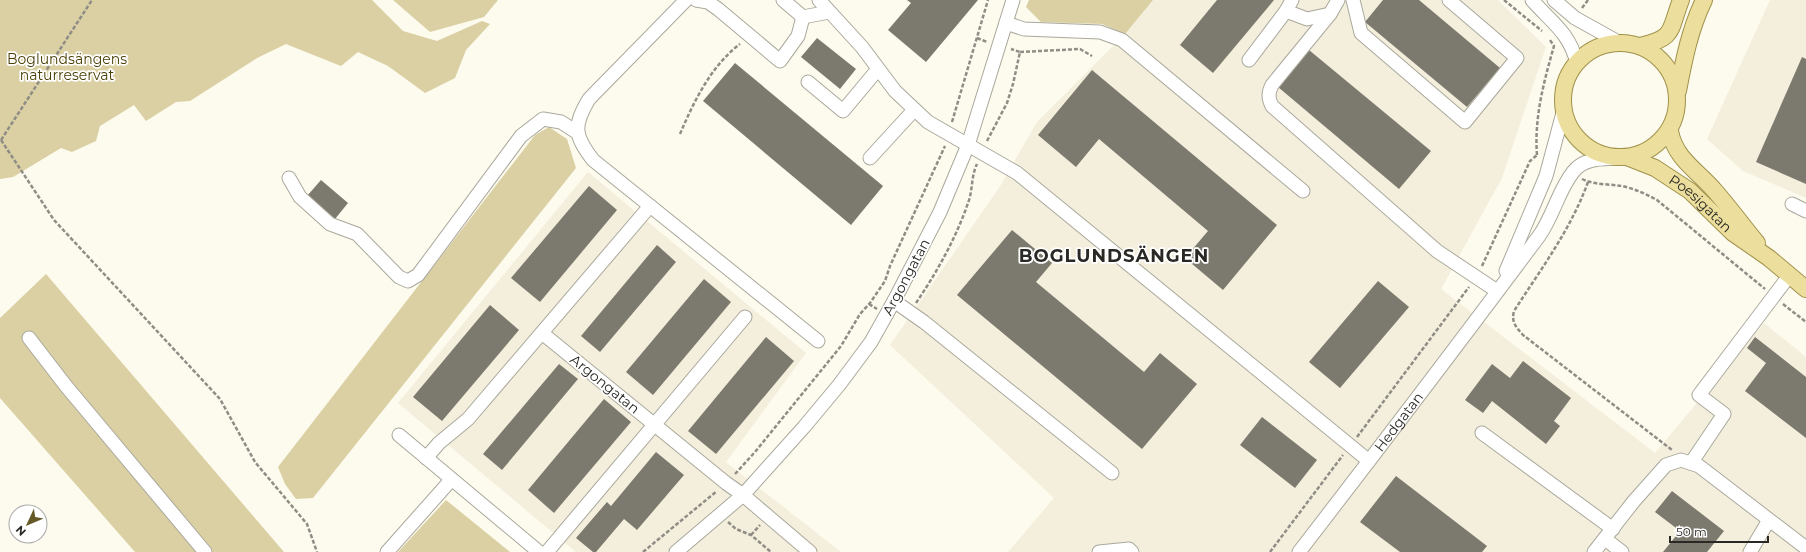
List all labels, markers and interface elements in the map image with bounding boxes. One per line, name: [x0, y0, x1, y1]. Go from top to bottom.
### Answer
park label: Boglundsängens naturreservat: [7, 50, 127, 84]
street label: Poesigatan: [1666, 171, 1736, 236]
street label: Argongatan: [878, 236, 934, 318]
district label: BOGLUNDSÄNGEN: [1019, 245, 1209, 267]
street label: Argongatan: [567, 350, 643, 418]
street label: Hedgatan: [1370, 388, 1427, 455]
north arrow: [8, 504, 48, 544]
scale bar: [1670, 518, 1768, 544]
text: N: [13, 523, 29, 539]
text: 50 m: [1676, 524, 1707, 539]

